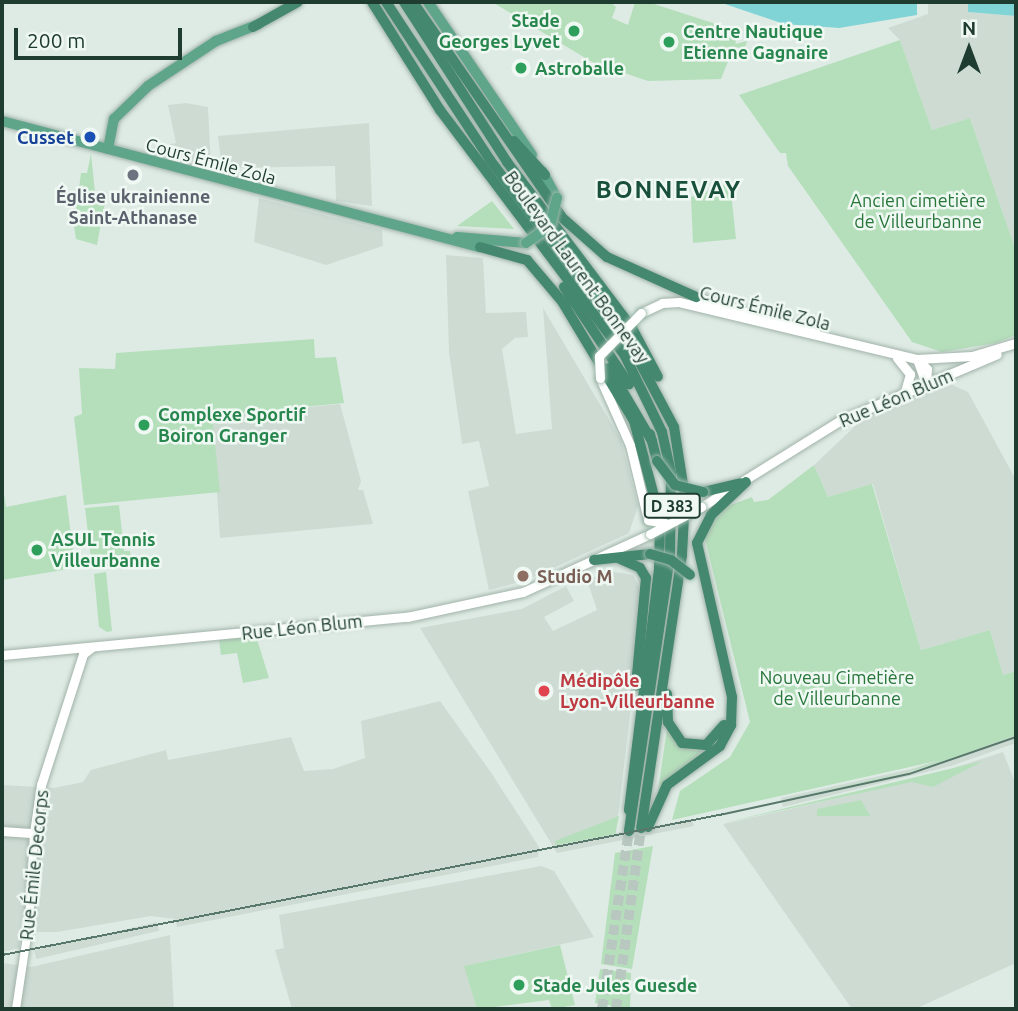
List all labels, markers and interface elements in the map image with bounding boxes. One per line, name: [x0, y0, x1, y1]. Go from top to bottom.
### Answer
place label: Stade Georges Lyvet: [439, 10, 560, 52]
scale bar: [18, 14, 186, 58]
north arrow: [934, 14, 1004, 84]
text: N: [962, 17, 976, 39]
place label: Centre Nautique Etienne Gagnaire: [683, 21, 828, 64]
marker: Stade Georges Lyvet: [566, 23, 582, 39]
text: 200 m: [27, 28, 85, 52]
marker: Centre Nautique Etienne Gagnaire: [661, 34, 677, 50]
place label: Astroballe: [535, 57, 624, 79]
marker: Astroballe: [513, 60, 529, 76]
place label: Cusset: [17, 126, 74, 148]
marker: Cusset: [80, 127, 100, 147]
street label: Cours Émile Zola: [144, 133, 278, 189]
marker: Église ukrainienne Saint-Athanase: [125, 167, 141, 183]
street label: Boulevard Laurent Bonnevay: [500, 167, 654, 367]
district label: BONNEVAY: [597, 176, 741, 204]
place label: Église ukrainienne Saint-Athanase: [56, 186, 210, 228]
park label: Ancien cimetière de Villeurbanne: [850, 190, 986, 232]
street label: Cours Émile Zola: [697, 281, 833, 335]
street label: Rue Léon Blum: [836, 364, 956, 432]
place label: Complexe Sportif Boiron Granger: [158, 404, 306, 446]
marker: Complexe Sportif Boiron Granger: [136, 417, 152, 433]
road number: D 383: [642, 494, 702, 519]
place label: ASUL Tennis Villeurbanne: [51, 529, 160, 572]
marker: ASUL Tennis Villeurbanne: [29, 542, 45, 558]
place label: Studio M: [537, 565, 612, 587]
marker: Studio M: [515, 568, 531, 584]
street label: Rue Léon Blum: [240, 610, 364, 644]
park label: Nouveau Cimetière de Villeurbanne: [760, 667, 914, 710]
place label: Médipôle Lyon-Villeurbanne: [560, 670, 715, 712]
marker: Médipôle Lyon-Villeurbanne: [534, 681, 554, 701]
street label: Rue Émile Decorps: [15, 789, 53, 941]
place label: Stade Jules Guesde: [533, 974, 697, 996]
marker: Stade Jules Guesde: [511, 977, 527, 993]

